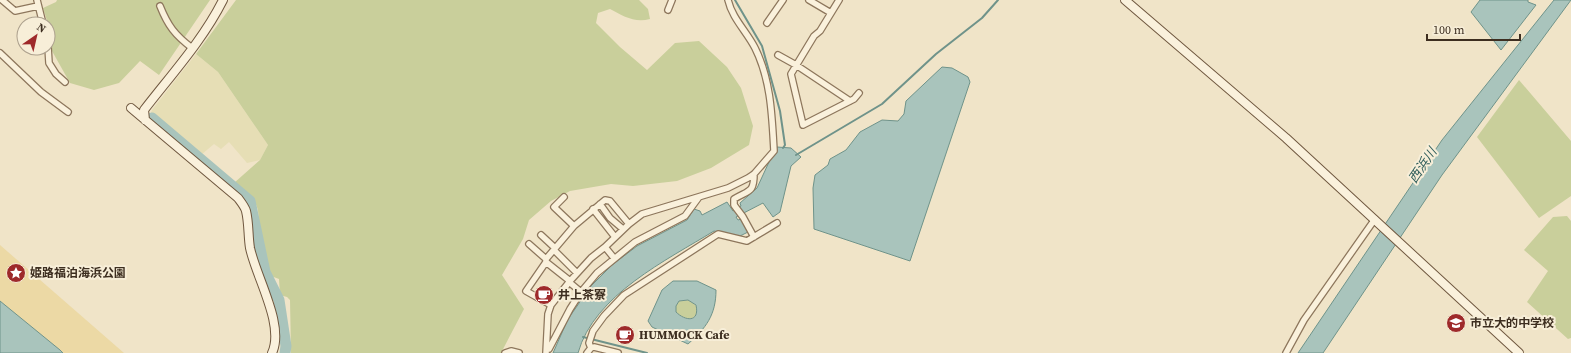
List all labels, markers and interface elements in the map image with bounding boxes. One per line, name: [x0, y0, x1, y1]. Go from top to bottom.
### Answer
north arrow: [16, 16, 56, 56]
scale bar: [1427, 16, 1520, 42]
text: N: [34, 20, 49, 37]
text: 100 m: [1433, 22, 1465, 38]
water label: 西浜川: [1404, 143, 1441, 186]
place icon: 姫路福泊海浜公園: [5, 262, 27, 284]
place label: 姫路福泊海浜公園: [30, 265, 126, 281]
cafe icon: 井上茶寮: [533, 284, 555, 306]
place label: 井上茶寮: [558, 287, 606, 303]
school or university icon: 市立大的中学校: [1445, 312, 1467, 334]
place label: 市立大的中学校: [1470, 315, 1554, 331]
cafe icon: HUMMOCK Cafe: [614, 324, 636, 346]
place label: HUMMOCK Cafe: [639, 327, 729, 343]

